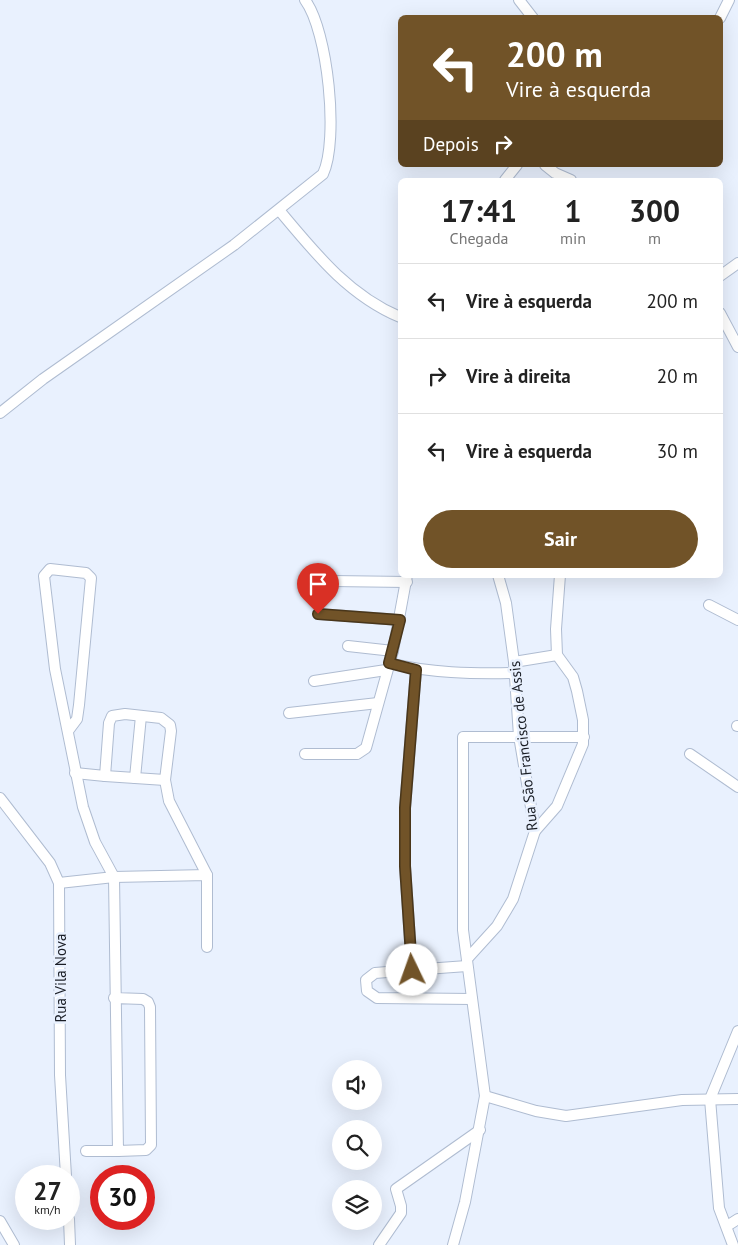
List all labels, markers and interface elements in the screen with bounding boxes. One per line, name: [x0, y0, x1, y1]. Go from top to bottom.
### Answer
text: 200 m: [506, 31, 603, 77]
icon: left: [423, 35, 488, 100]
text: Vire à esquerda: [506, 75, 651, 103]
icon: right: [489, 130, 517, 158]
text: Depois: [423, 132, 479, 156]
text: 17:41: [441, 191, 517, 230]
text: 1: [565, 191, 582, 230]
text: 300: [629, 191, 680, 230]
text: Chegada: [450, 228, 508, 248]
text: min: [560, 228, 586, 248]
text: m: [648, 228, 661, 248]
icon: left: [423, 287, 451, 315]
text: Vire à esquerda: [466, 289, 592, 313]
text: 200 m: [646, 289, 698, 313]
icon: right: [423, 362, 451, 390]
text: Vire à direita: [466, 364, 571, 388]
text: 20 m: [657, 364, 698, 388]
icon: left: [423, 437, 451, 465]
text: Vire à esquerda: [466, 439, 592, 463]
text: 30 m: [657, 439, 698, 463]
button: Sair: [423, 510, 698, 568]
pin: [297, 563, 339, 614]
icon: arrive: [304, 570, 332, 598]
street label: Rua São Francisco de Assis: [505, 660, 541, 832]
street label: Rua Vila Nova: [51, 934, 70, 1022]
position arrow: [385, 943, 437, 995]
map controls: [332, 1060, 382, 1230]
button: sound: [332, 1060, 382, 1110]
button: search: [332, 1120, 382, 1170]
speed limit sign: 30: [90, 1165, 155, 1230]
text: 27: [33, 1175, 62, 1207]
button: layers: [332, 1180, 382, 1230]
text: km/h: [34, 1202, 61, 1217]

